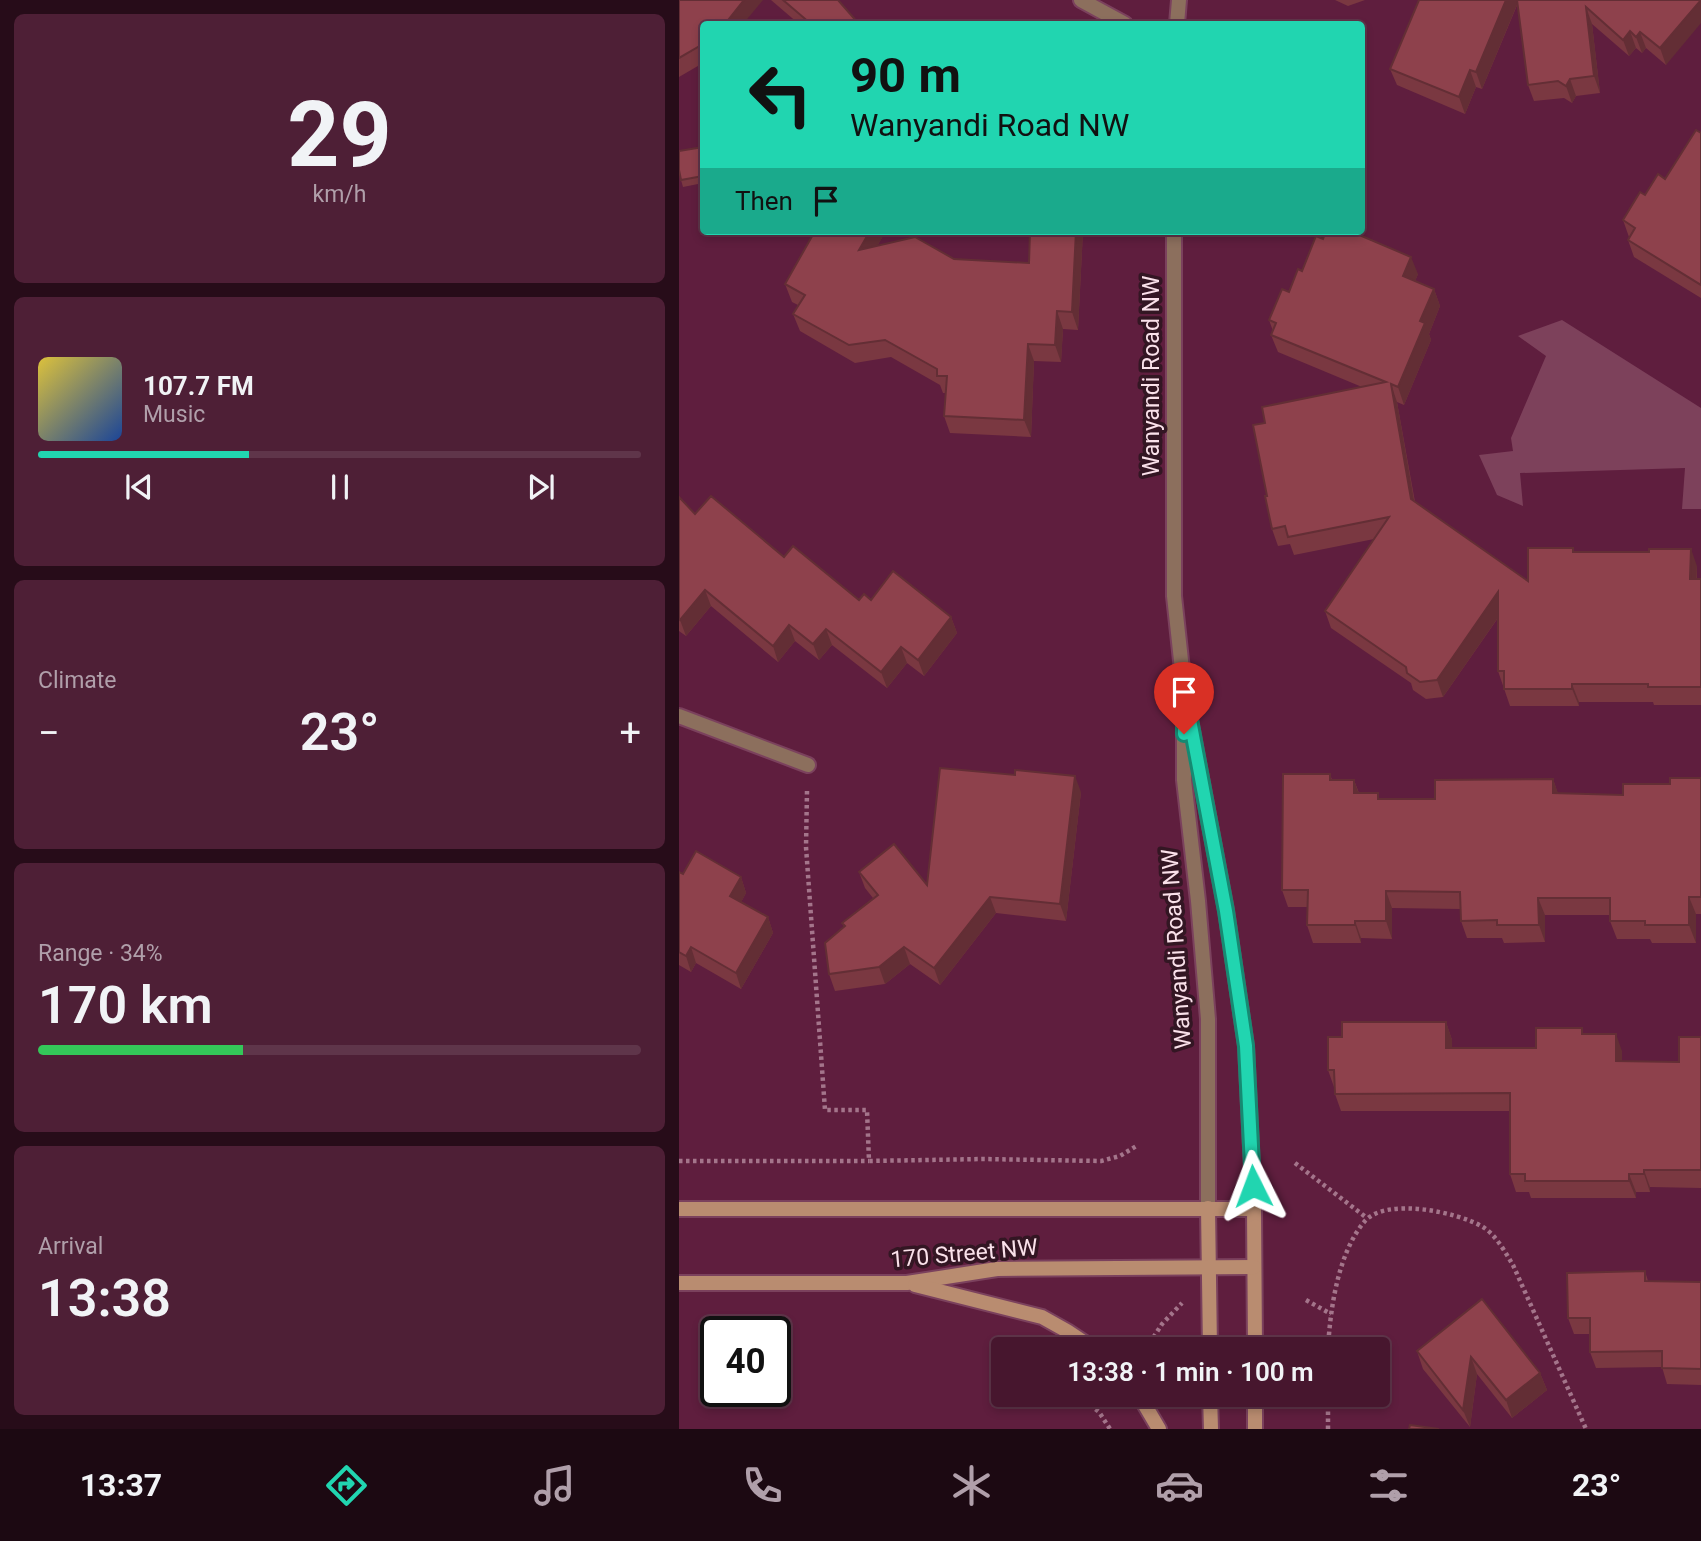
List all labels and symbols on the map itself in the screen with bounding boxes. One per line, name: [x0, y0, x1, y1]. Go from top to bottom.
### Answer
street label: Wanyandi Road NW: [1138, 276, 1165, 476]
pin: [1154, 662, 1214, 734]
street label: Wanyandi Road NW: [1156, 848, 1197, 1050]
position arrow: [1216, 1149, 1290, 1223]
street label: 170 Street NW: [889, 1234, 1039, 1273]
speed limit sign: 40: [700, 1316, 791, 1407]

